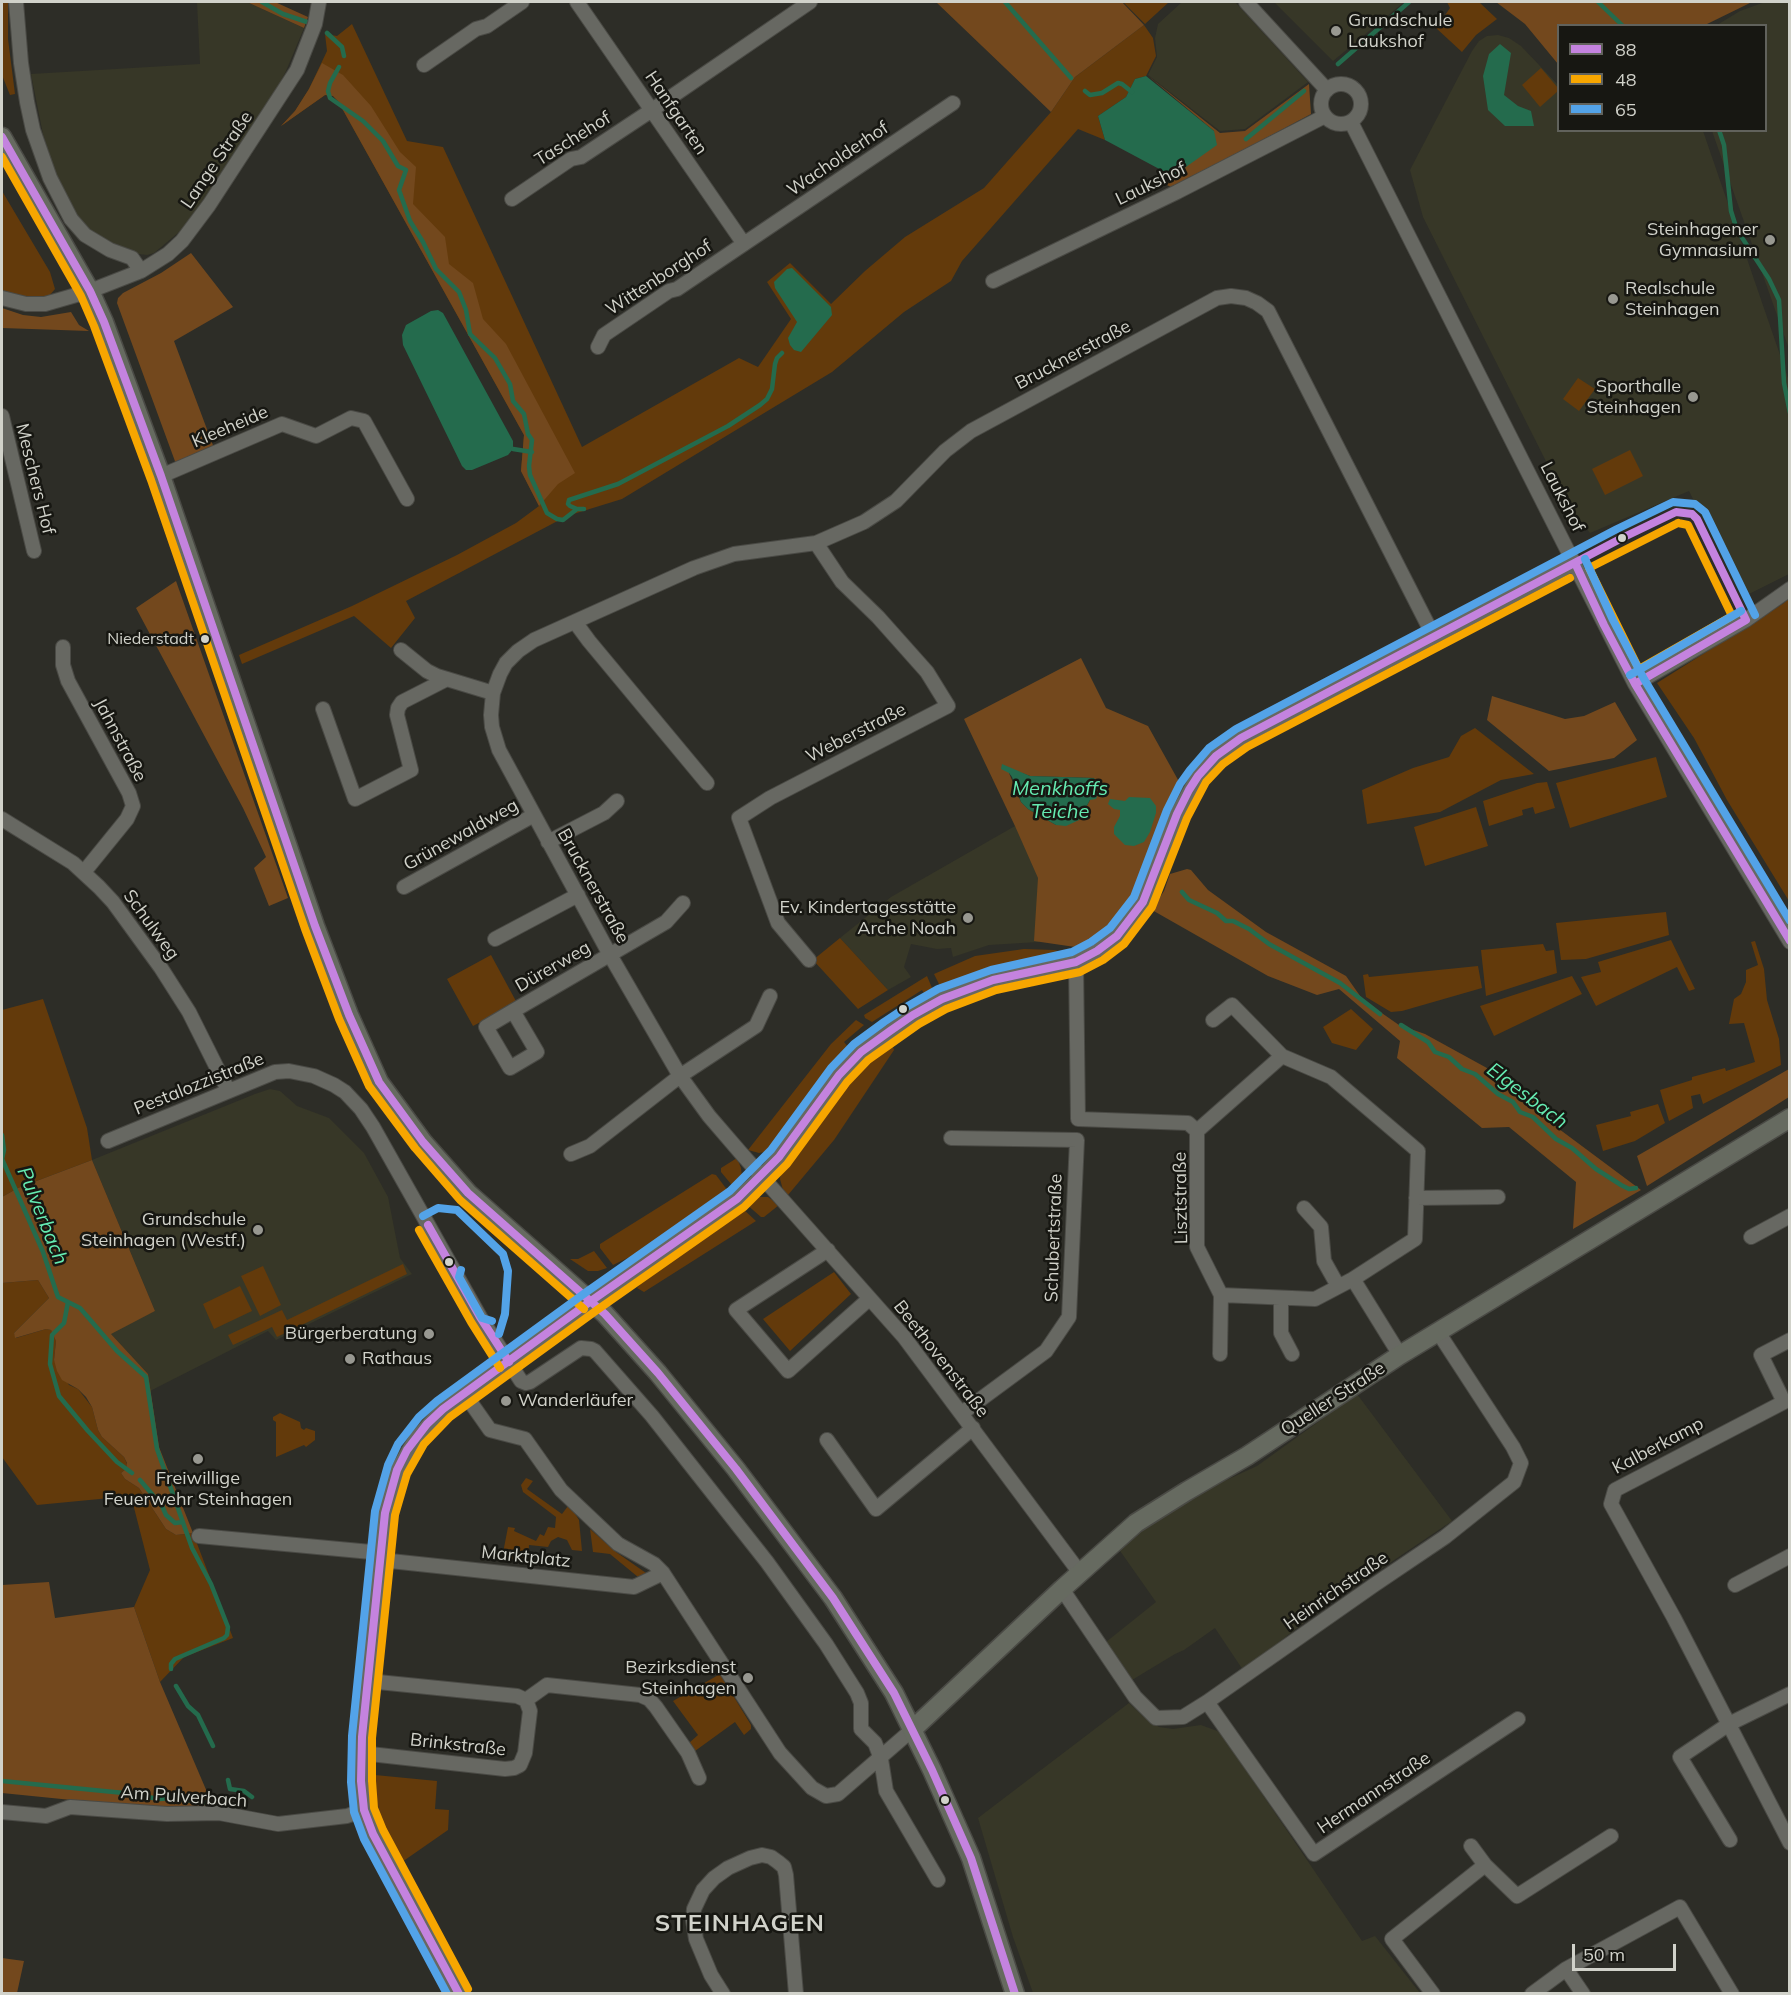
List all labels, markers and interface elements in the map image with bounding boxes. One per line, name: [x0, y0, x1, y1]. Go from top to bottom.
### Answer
place label: Grundschule Laukshof: [1348, 10, 1452, 52]
marker: Grundschule Laukshof: [1329, 24, 1343, 38]
legend: [1557, 24, 1767, 132]
text: 88: [1615, 38, 1637, 61]
street label: Hanfgarten: [640, 67, 712, 159]
text: 48: [1615, 68, 1637, 91]
text: 65: [1615, 98, 1637, 121]
street label: Lange Straße: [177, 107, 257, 213]
street label: Taschehof: [531, 107, 615, 171]
street label: Wacholderhof: [783, 117, 893, 201]
street label: Laukshof: [1112, 158, 1190, 210]
place label: Steinhagener Gymnasium: [1647, 219, 1758, 262]
marker: Steinhagener Gymnasium: [1763, 233, 1777, 247]
street label: Wittenborghof: [602, 236, 716, 320]
place label: Realschule Steinhagen: [1625, 278, 1720, 320]
marker: Realschule Steinhagen: [1606, 292, 1620, 306]
street label: Brucknerstraße: [1012, 315, 1134, 395]
place label: Sporthalle Steinhagen: [1586, 376, 1681, 418]
marker: Sporthalle Steinhagen: [1686, 390, 1700, 404]
street label: Kleeheide: [189, 401, 271, 453]
street label: Meschers Hof: [11, 421, 59, 537]
street label: Laukshof: [1535, 458, 1589, 536]
unlabelled marker: [1616, 532, 1628, 544]
place label: Niederstadt: [107, 629, 194, 649]
marker: Niederstadt: [199, 633, 211, 645]
street label: Jahnstraße: [89, 695, 151, 785]
street label: Weberstraße: [802, 699, 910, 767]
water label: Menkhoffs Teiche: [1012, 777, 1108, 824]
street label: Grünewaldweg: [400, 795, 522, 875]
street label: Brucknerstraße: [553, 825, 633, 947]
street label: Schulweg: [118, 886, 184, 964]
place label: Ev. Kindertagesstätte Arche Noah: [780, 897, 956, 940]
marker: Ev. Kindertagesstätte Arche Noah: [961, 911, 975, 925]
street label: Dürerweg: [512, 937, 594, 997]
unlabelled marker: [897, 1003, 909, 1015]
street label: Pestalozzistraße: [131, 1048, 267, 1120]
water label: Elgesbach: [1482, 1058, 1572, 1134]
street label: Lisztstraße: [1169, 1152, 1193, 1244]
water label: Pulverbach: [12, 1164, 72, 1268]
street label: Schubertstraße: [1041, 1173, 1067, 1303]
place label: Grundschule Steinhagen (Westf.): [81, 1209, 246, 1252]
marker: Grundschule Steinhagen (Westf.): [251, 1223, 265, 1237]
unlabelled marker: [443, 1256, 455, 1268]
street label: Beethovenstraße: [889, 1296, 993, 1422]
place label: Bürgerberatung: [285, 1323, 417, 1345]
marker: Bürgerberatung: [422, 1327, 436, 1341]
place label: Rathaus: [362, 1348, 432, 1370]
marker: Rathaus: [343, 1352, 357, 1366]
street label: Queller Straße: [1277, 1357, 1389, 1441]
place label: Wanderläufer: [518, 1390, 633, 1412]
marker: Wanderläufer: [499, 1394, 513, 1408]
street label: Kalberkamp: [1609, 1413, 1707, 1479]
marker: Freiwillige Feuerwehr Steinhagen: [191, 1452, 205, 1466]
place label: Freiwillige Feuerwehr Steinhagen: [104, 1468, 292, 1510]
street label: Marktplatz: [480, 1542, 572, 1572]
street label: Heinrichstraße: [1280, 1547, 1392, 1635]
place label: Bezirksdienst Steinhagen: [625, 1657, 736, 1700]
marker: Bezirksdienst Steinhagen: [741, 1671, 755, 1685]
street label: Brinkstraße: [409, 1729, 507, 1761]
street label: Hermannstraße: [1313, 1747, 1435, 1839]
street label: Am Pulverbach: [120, 1782, 248, 1812]
unlabelled marker: [939, 1794, 951, 1806]
district label: STEINHAGEN: [655, 1910, 825, 1938]
scale bar: [1575, 1932, 1678, 1970]
text: 50 m: [1583, 1943, 1625, 1966]

